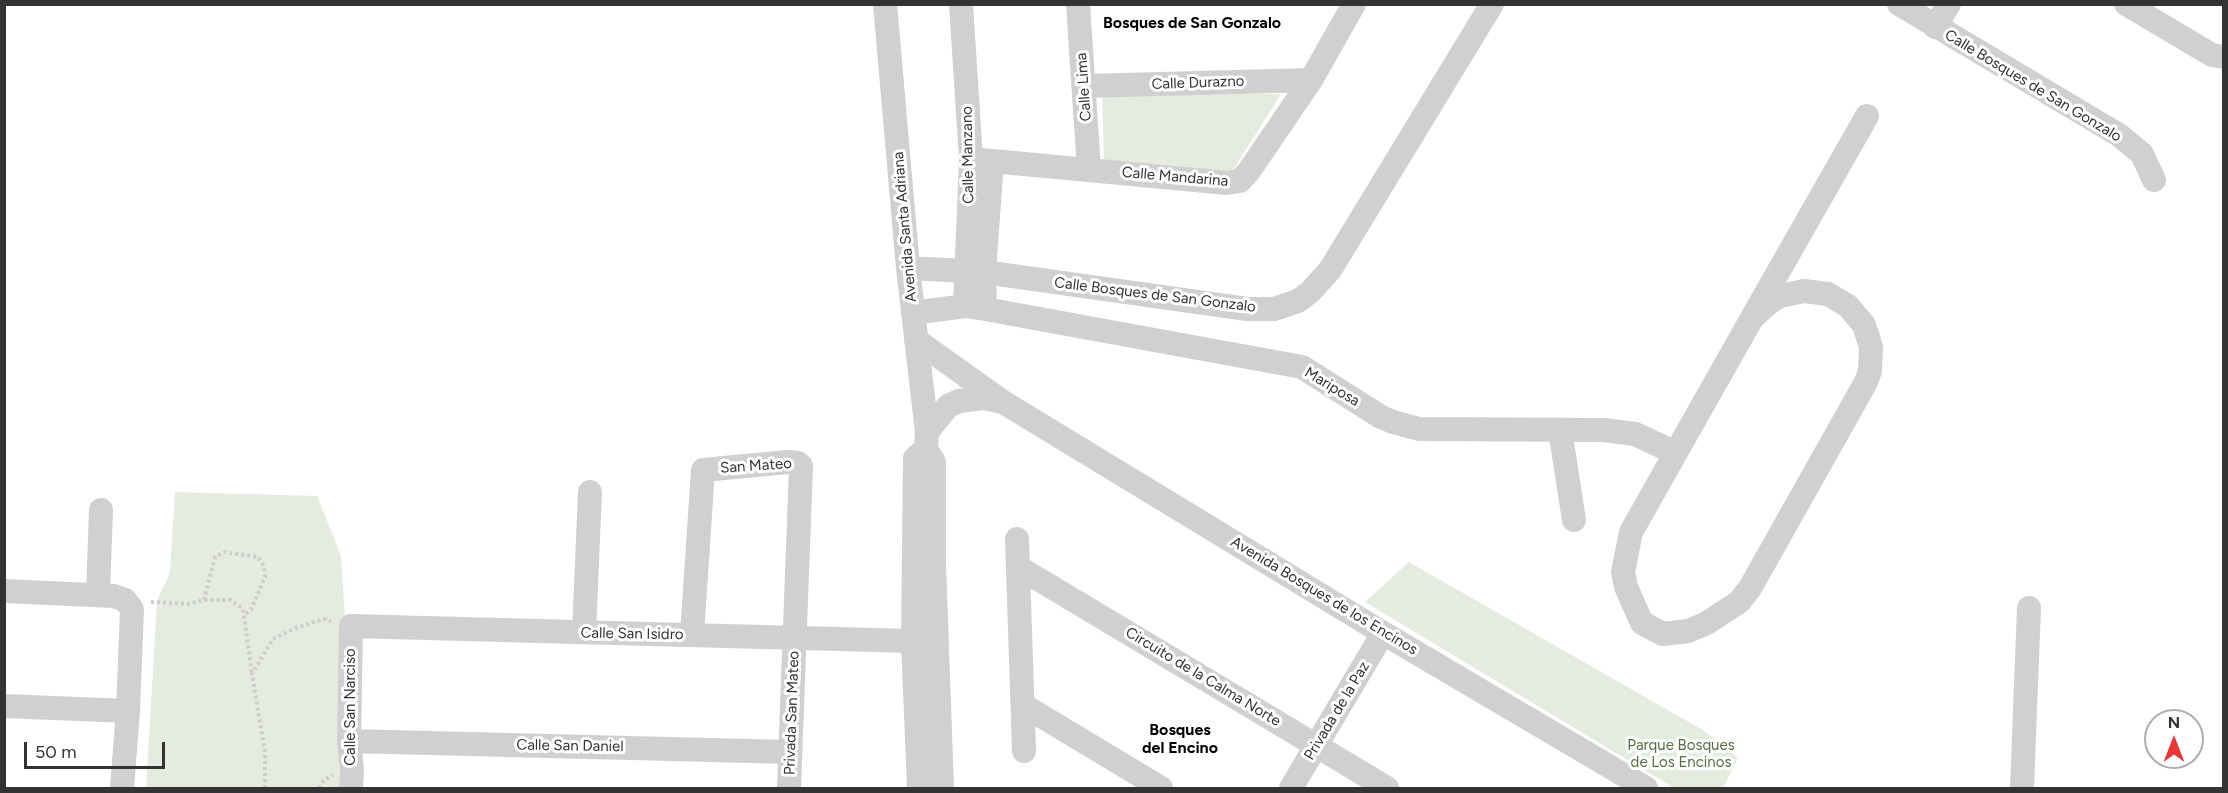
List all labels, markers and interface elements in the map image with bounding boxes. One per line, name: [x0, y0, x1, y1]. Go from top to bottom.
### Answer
district label: Bosques de San Gonzalo: [1103, 13, 1281, 33]
street label: Calle Bosques de San Gonzalo: [1941, 26, 2125, 146]
street label: Calle Lima: [1073, 52, 1095, 122]
street label: Calle Durazno: [1151, 72, 1245, 94]
street label: Calle Manzano: [958, 106, 978, 204]
street label: Avenida Santa Adriana: [889, 151, 921, 303]
street label: Calle Mandarina: [1121, 163, 1229, 191]
street label: Calle Bosques de San Gonzalo: [1053, 274, 1257, 316]
street label: Mariposa: [1301, 364, 1363, 410]
street label: San Mateo: [720, 455, 792, 477]
street label: Avenida Bosques de los Encinos: [1227, 533, 1421, 659]
street label: Circuito de la Calma Norte: [1122, 623, 1284, 731]
street label: Calle San Isidro: [580, 624, 684, 644]
street label: Calle San Narciso: [342, 648, 360, 766]
street label: Privada San Mateo: [781, 651, 803, 775]
street label: Privada de la Paz: [1301, 659, 1373, 763]
north arrow: [2144, 709, 2204, 769]
text: N: [2168, 713, 2180, 732]
district label: Bosques del Encino: [1142, 720, 1218, 758]
scale bar: [27, 730, 168, 768]
street label: Calle San Daniel: [516, 736, 624, 756]
park label: Parque Bosques de Los Encinos: [1627, 737, 1735, 772]
text: 50 m: [35, 741, 77, 763]

